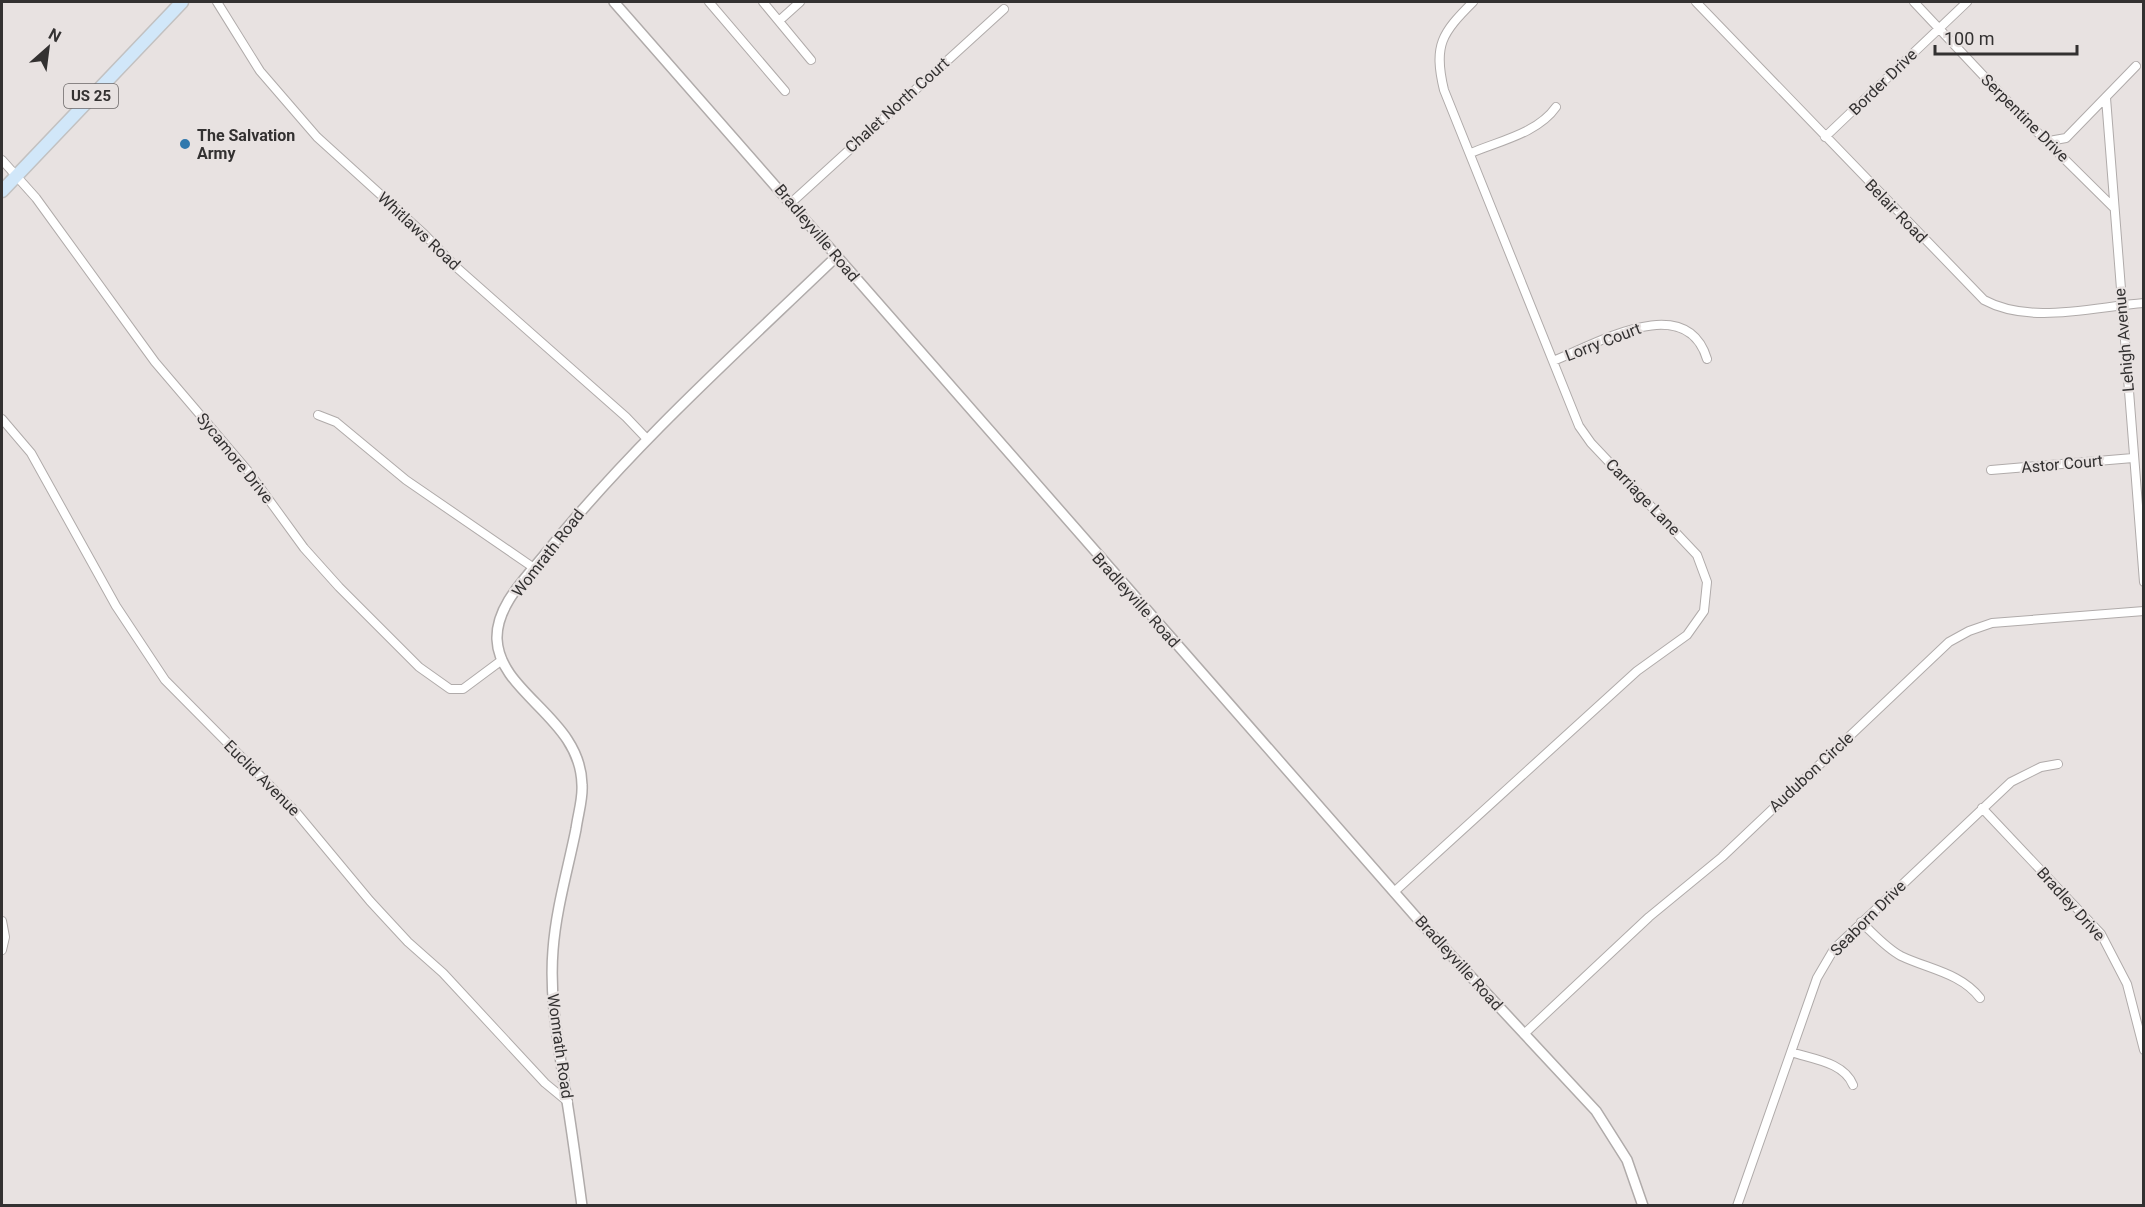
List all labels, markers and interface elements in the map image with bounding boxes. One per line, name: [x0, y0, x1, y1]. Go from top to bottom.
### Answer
north arrow: [18, 18, 78, 78]
scale bar: [1935, 18, 2078, 56]
text: N: [45, 24, 64, 46]
text: 100 m: [1944, 28, 1995, 49]
street label: Border Drive: [1845, 45, 1921, 119]
street label: Chalet North Court: [841, 53, 953, 157]
street label: Serpentine Drive: [1977, 70, 2073, 166]
road number: US 25: [64, 84, 118, 108]
place label: The Salvation Army: [197, 126, 295, 163]
marker: The Salvation Army: [178, 137, 192, 151]
street label: Belair Road: [1861, 175, 1931, 247]
street label: Bradleyville Road: [771, 180, 863, 286]
street label: Whitlaws Road: [374, 188, 464, 274]
street label: Lehigh Avenue: [2110, 287, 2138, 393]
street label: Lorry Court: [1562, 319, 1644, 365]
street label: Sycamore Drive: [193, 409, 277, 507]
street label: Astor Court: [2020, 451, 2104, 477]
street label: Carriage Lane: [1602, 455, 1684, 539]
street label: Womrath Road: [508, 506, 588, 600]
street label: Bradleyville Road: [1088, 549, 1184, 651]
street label: Audubon Circle: [1765, 728, 1857, 816]
street label: Euclid Avenue: [220, 736, 304, 820]
street label: Bradley Drive: [2033, 863, 2109, 945]
street label: Seaborn Drive: [1826, 876, 1910, 960]
street label: Bradleyville Road: [1411, 912, 1507, 1014]
street label: Womrath Road: [543, 992, 577, 1100]

